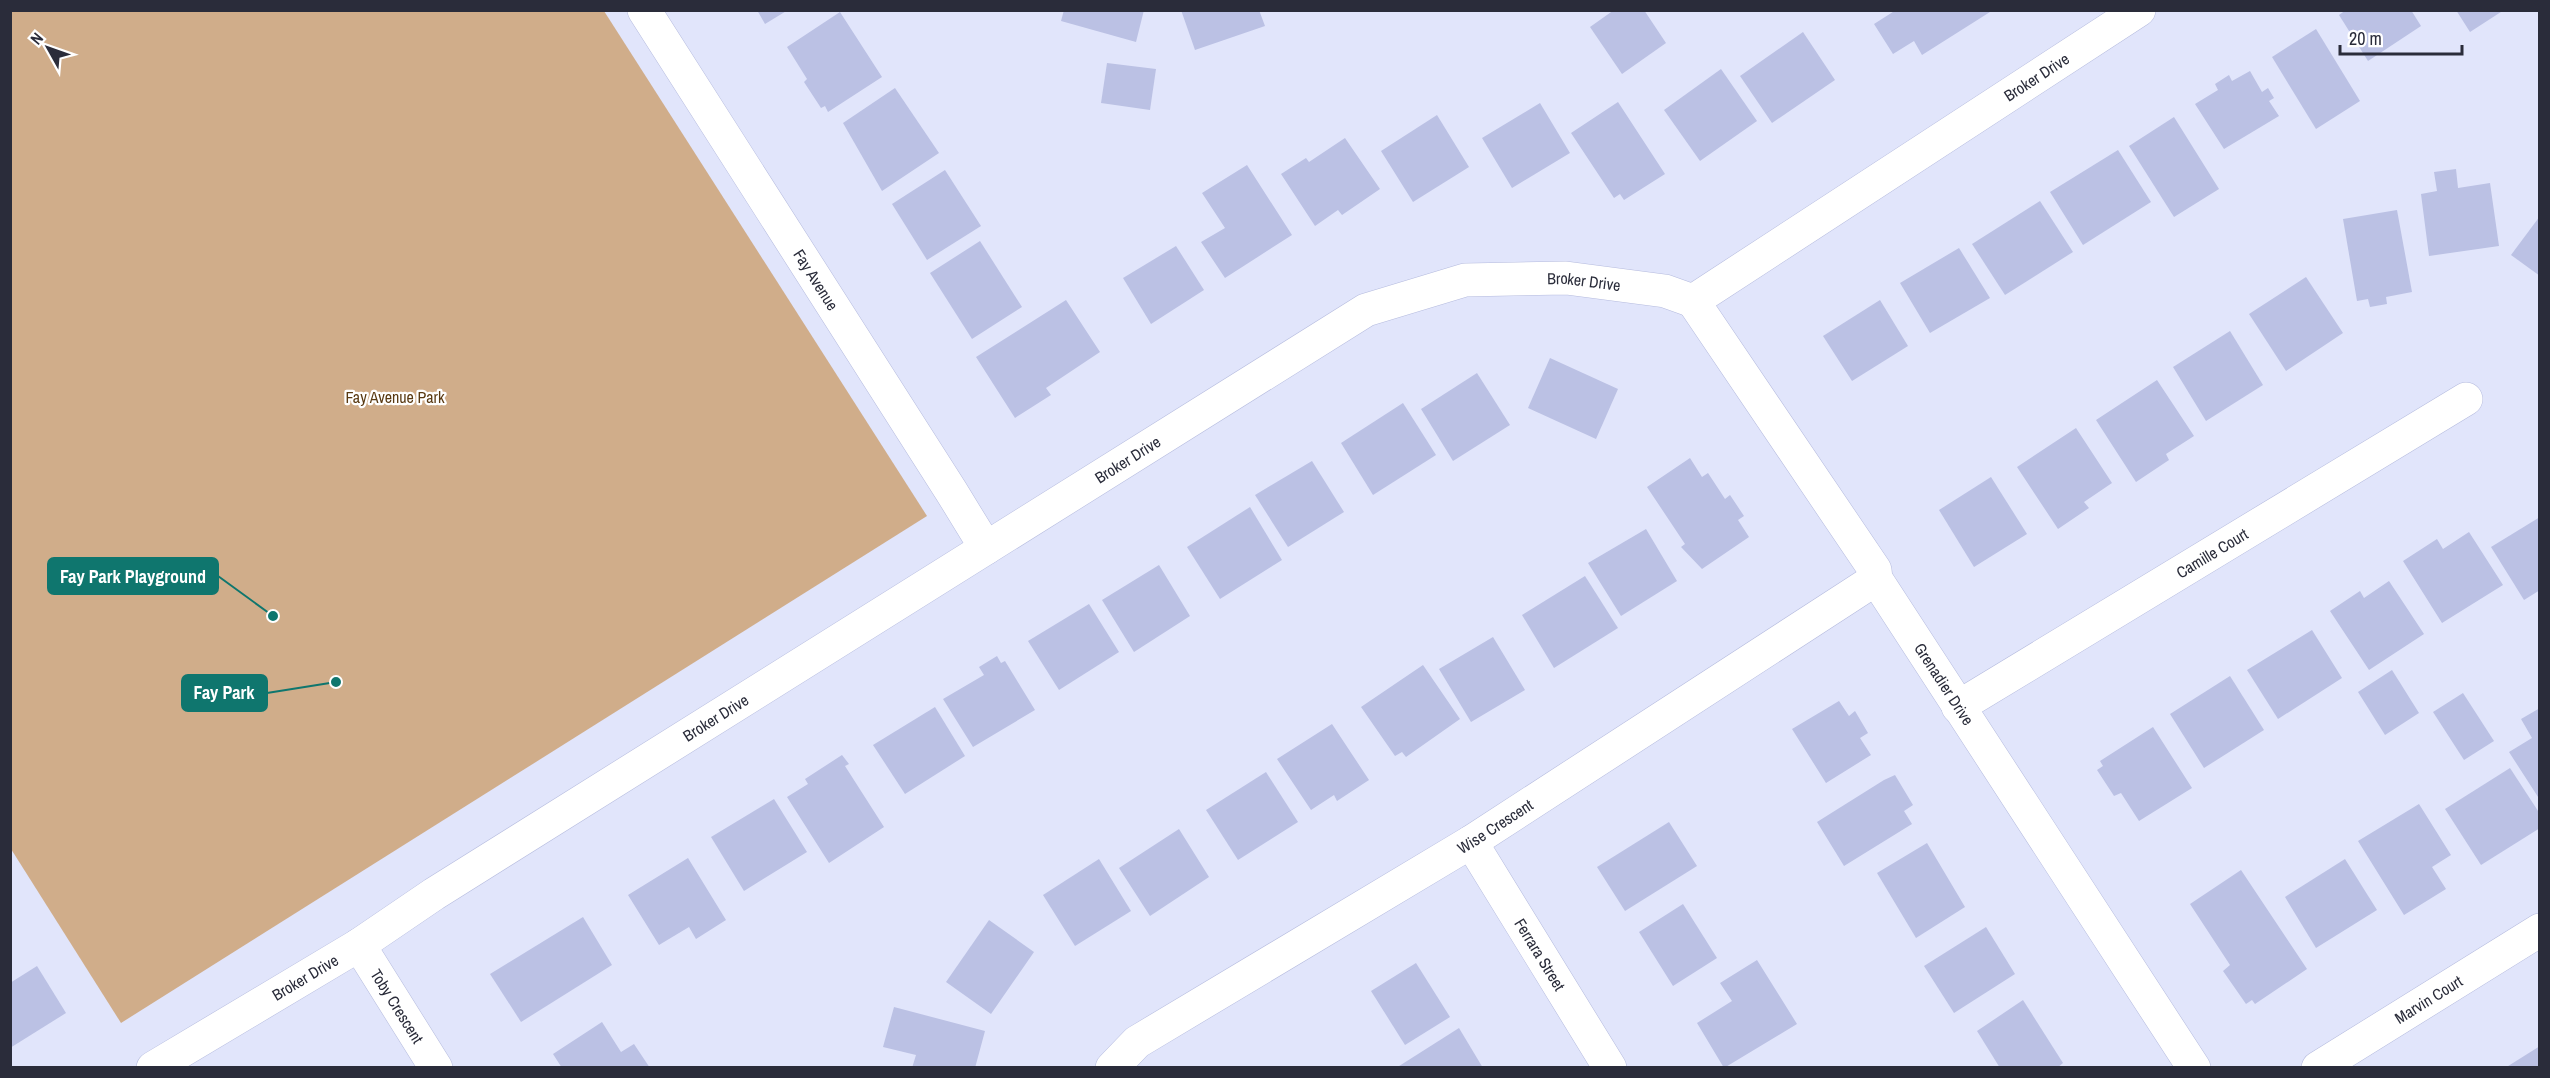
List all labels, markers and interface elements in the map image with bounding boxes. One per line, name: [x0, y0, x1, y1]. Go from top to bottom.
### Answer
north arrow: [18, 18, 78, 78]
scale bar: [2340, 18, 2462, 56]
text: 20 m: [2349, 26, 2382, 51]
text: N: [25, 28, 48, 49]
street label: Broker Drive: [2000, 48, 2073, 106]
street label: Fay Avenue: [788, 245, 844, 315]
street label: Broker Drive: [1547, 267, 1622, 296]
park label: Fay Avenue Park: [345, 386, 445, 408]
street label: Broker Drive: [1090, 431, 1165, 488]
street label: Camille Court: [2172, 523, 2252, 583]
callout: Fay Park Playground: [48, 558, 218, 594]
text: Fay Park Playground: [60, 564, 206, 589]
street label: Grenadier Drive: [1909, 638, 1979, 729]
callout: Fay Park: [182, 675, 267, 711]
text: Fay Park: [194, 680, 255, 705]
street label: Broker Drive: [679, 689, 753, 746]
street label: Wise Crescent: [1453, 794, 1537, 859]
street label: Ferrara Street: [1510, 914, 1571, 995]
street label: Broker Drive: [268, 949, 342, 1006]
street label: Toby Crescent: [366, 965, 429, 1048]
street label: Marvin Court: [2390, 970, 2467, 1029]

